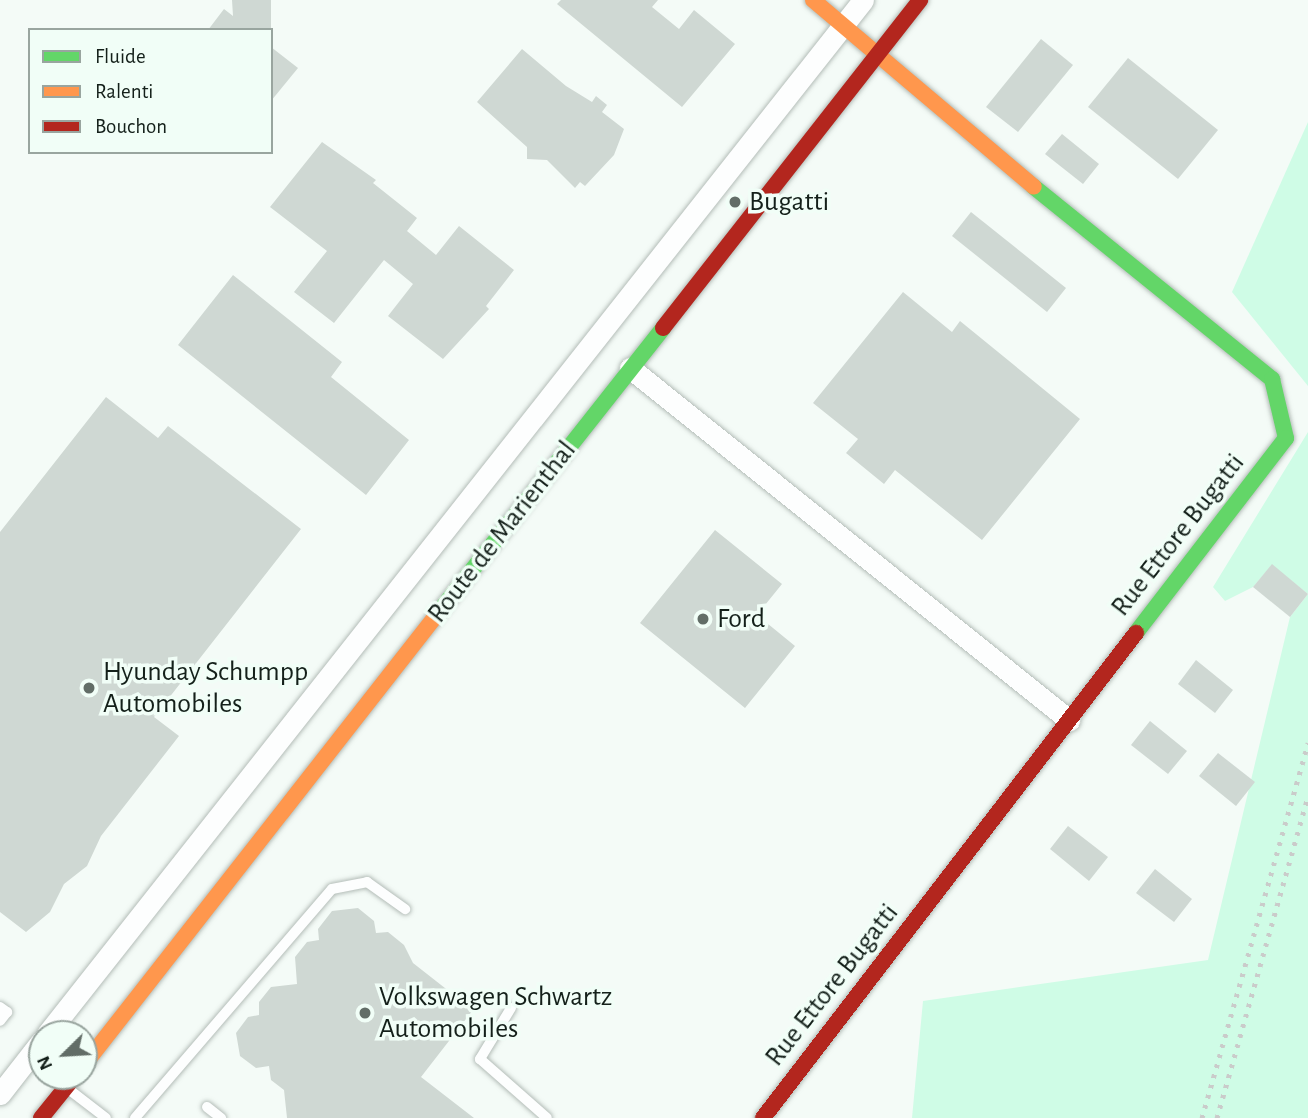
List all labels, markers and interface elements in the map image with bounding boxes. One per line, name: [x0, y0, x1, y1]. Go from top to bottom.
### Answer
legend: [28, 28, 273, 154]
text: Fluide: [95, 46, 146, 67]
text: Ralenti: [95, 81, 153, 102]
text: Bouchon: [95, 116, 167, 137]
place label: Bugatti: [749, 185, 829, 219]
marker: Bugatti: [727, 194, 743, 210]
street label: Route de Marienthal: [421, 434, 583, 630]
street label: Rue Ettore Bugatti: [1104, 447, 1252, 623]
place label: Ford: [717, 602, 765, 636]
marker: Ford: [695, 611, 711, 627]
place label: Hyunday Schumpp Automobiles: [103, 655, 308, 721]
marker: Hyunday Schumpp Automobiles: [81, 680, 97, 696]
street label: Rue Ettore Bugatti: [758, 897, 906, 1073]
place label: Volkswagen Schwartz Automobiles: [379, 980, 612, 1046]
marker: Volkswagen Schwartz Automobiles: [357, 1005, 373, 1021]
north arrow: [28, 1020, 98, 1090]
text: N: [34, 1053, 57, 1073]

